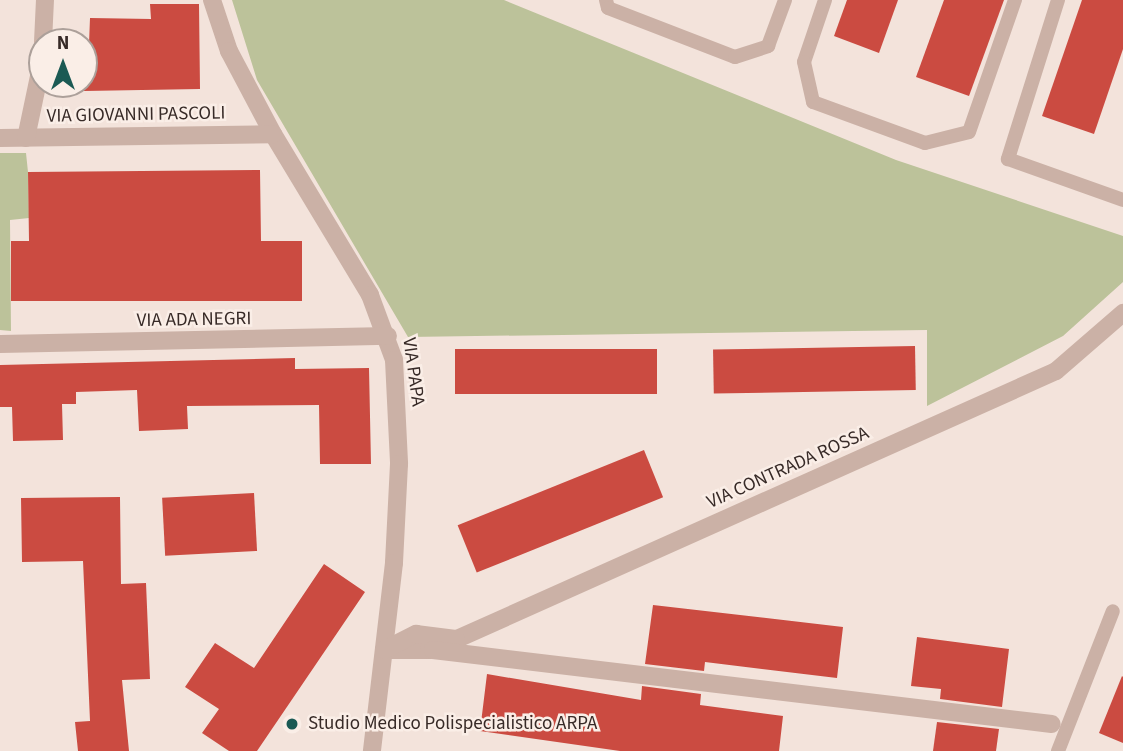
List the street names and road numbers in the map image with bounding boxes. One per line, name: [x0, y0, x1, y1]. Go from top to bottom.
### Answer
street label: VIA GIOVANNI PASCOLI: [46, 102, 226, 128]
street label: VIA ADA NEGRI: [136, 308, 252, 332]
street label: VIA PAPA: [397, 336, 429, 408]
street label: VIA CONTRADA ROSSA: [704, 422, 872, 514]

